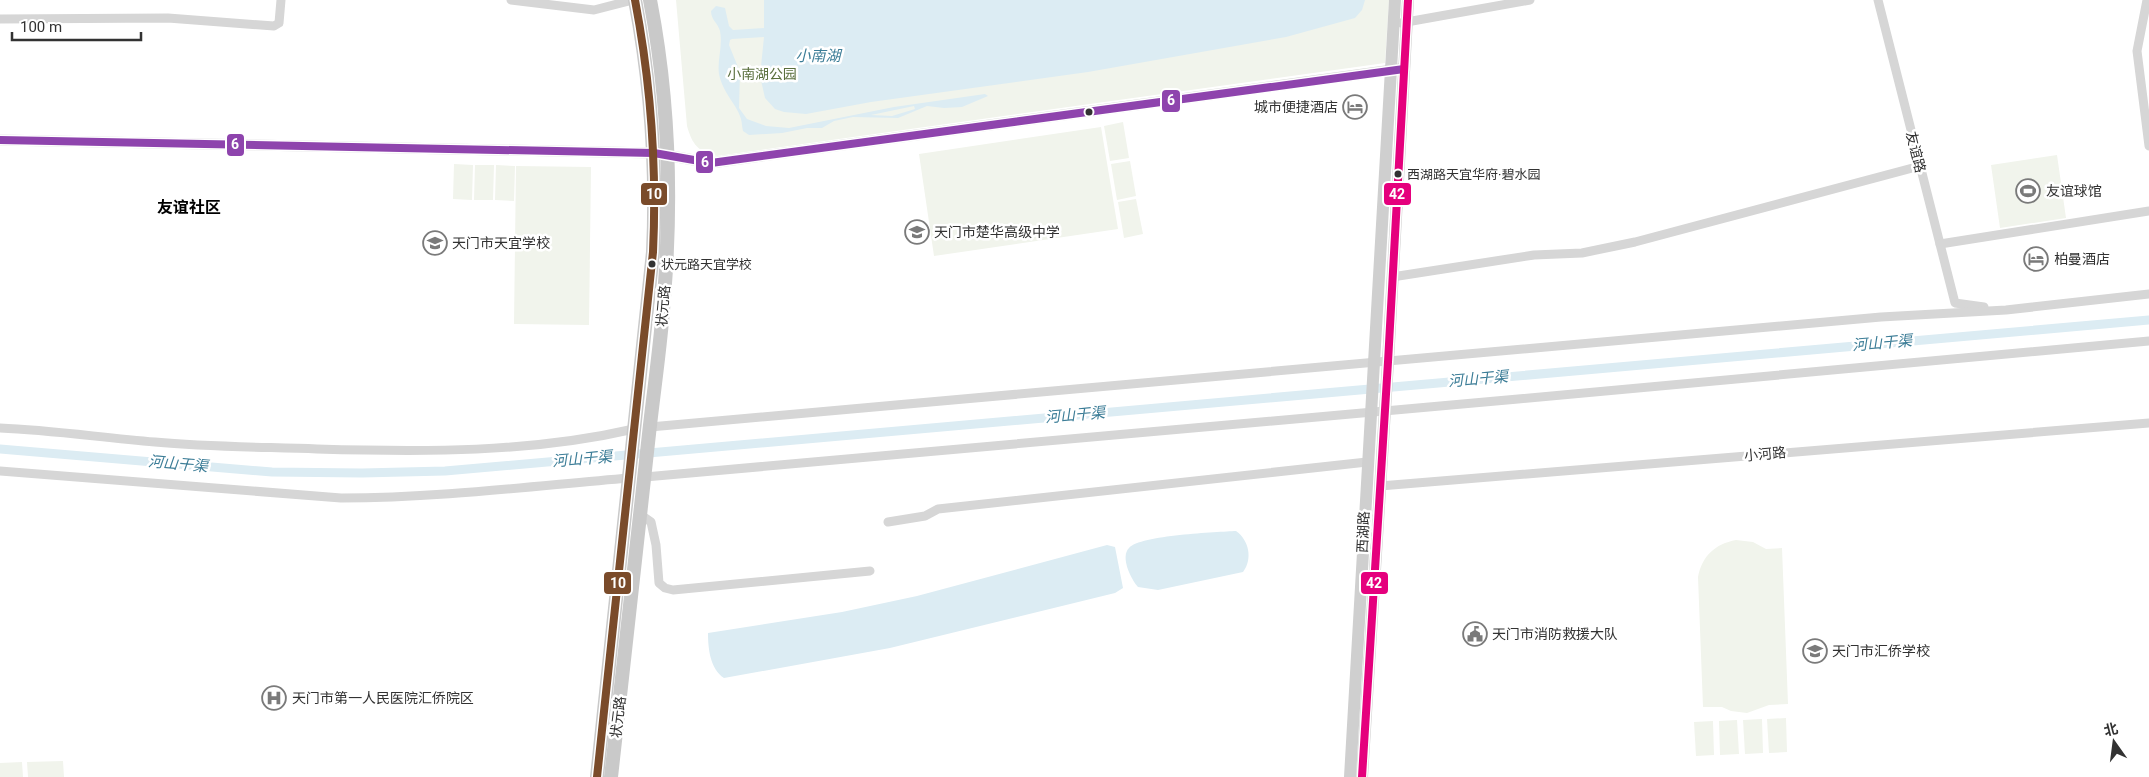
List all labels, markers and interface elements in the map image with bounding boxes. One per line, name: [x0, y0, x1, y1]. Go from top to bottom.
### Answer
scale bar: [12, 10, 141, 42]
text: 100 m: [20, 18, 62, 36]
water label: 小南湖: [795, 47, 842, 65]
park label: 小南湖公园: [727, 66, 797, 82]
line badge: 6: [1161, 89, 1181, 113]
text: 6: [1167, 92, 1175, 108]
hotel icon: 城市便捷酒店: [1342, 94, 1368, 120]
place label: 城市便捷酒店: [1254, 99, 1338, 115]
unlabelled marker: [1084, 107, 1094, 117]
street label: 友谊路: [1903, 130, 1929, 174]
line badge: 6: [226, 133, 245, 157]
text: 6: [231, 136, 239, 152]
line badge: 6: [695, 150, 714, 174]
text: 6: [701, 154, 709, 170]
place label: 西湖路天宜华府·碧水园: [1407, 167, 1540, 182]
marker: 西湖路天宜华府·碧水园: [1393, 169, 1403, 179]
sports icon: 友谊球馆: [2015, 178, 2041, 204]
line badge: 10: [640, 182, 668, 206]
line badge: 42: [1383, 182, 1412, 206]
place label: 友谊球馆: [2046, 183, 2102, 199]
text: 10: [646, 186, 662, 202]
text: 42: [1389, 186, 1405, 202]
district label: 友谊社区: [157, 198, 221, 217]
school or university icon: 天门市楚华高级中学: [904, 219, 930, 245]
place label: 天门市楚华高级中学: [934, 224, 1060, 240]
school or university icon: 天门市天宜学校: [422, 230, 448, 256]
place label: 天门市天宜学校: [452, 235, 550, 251]
hotel icon: 柏曼酒店: [2023, 246, 2049, 272]
place label: 柏曼酒店: [2054, 251, 2110, 267]
place label: 状元路天宜学校: [661, 257, 752, 272]
marker: 状元路天宜学校: [647, 259, 657, 269]
street label: 状元路: [653, 284, 673, 328]
water label: 河山干渠: [1851, 331, 1915, 355]
water label: 河山干渠: [1447, 367, 1511, 391]
water label: 河山干渠: [1044, 403, 1108, 427]
street label: 小河路: [1743, 444, 1787, 464]
water label: 河山干渠: [551, 447, 615, 471]
water label: 河山干渠: [147, 452, 211, 476]
street label: 西湖路: [1354, 511, 1372, 553]
line badge: 10: [603, 571, 632, 595]
line badge: 42: [1360, 571, 1389, 595]
text: 10: [610, 575, 626, 591]
text: 42: [1366, 575, 1382, 591]
public building icon: 天门市消防救援大队: [1462, 621, 1488, 647]
place label: 天门市消防救援大队: [1492, 626, 1618, 642]
school or university icon: 天门市汇侨学校: [1802, 638, 1828, 664]
place label: 天门市汇侨学校: [1832, 643, 1930, 659]
hospital icon: 天门市第一人民医院汇侨院区: [261, 685, 287, 711]
place label: 天门市第一人民医院汇侨院区: [292, 690, 474, 706]
street label: 状元路: [608, 695, 628, 739]
north arrow: [2089, 717, 2139, 767]
text: 北: [2102, 720, 2120, 739]

